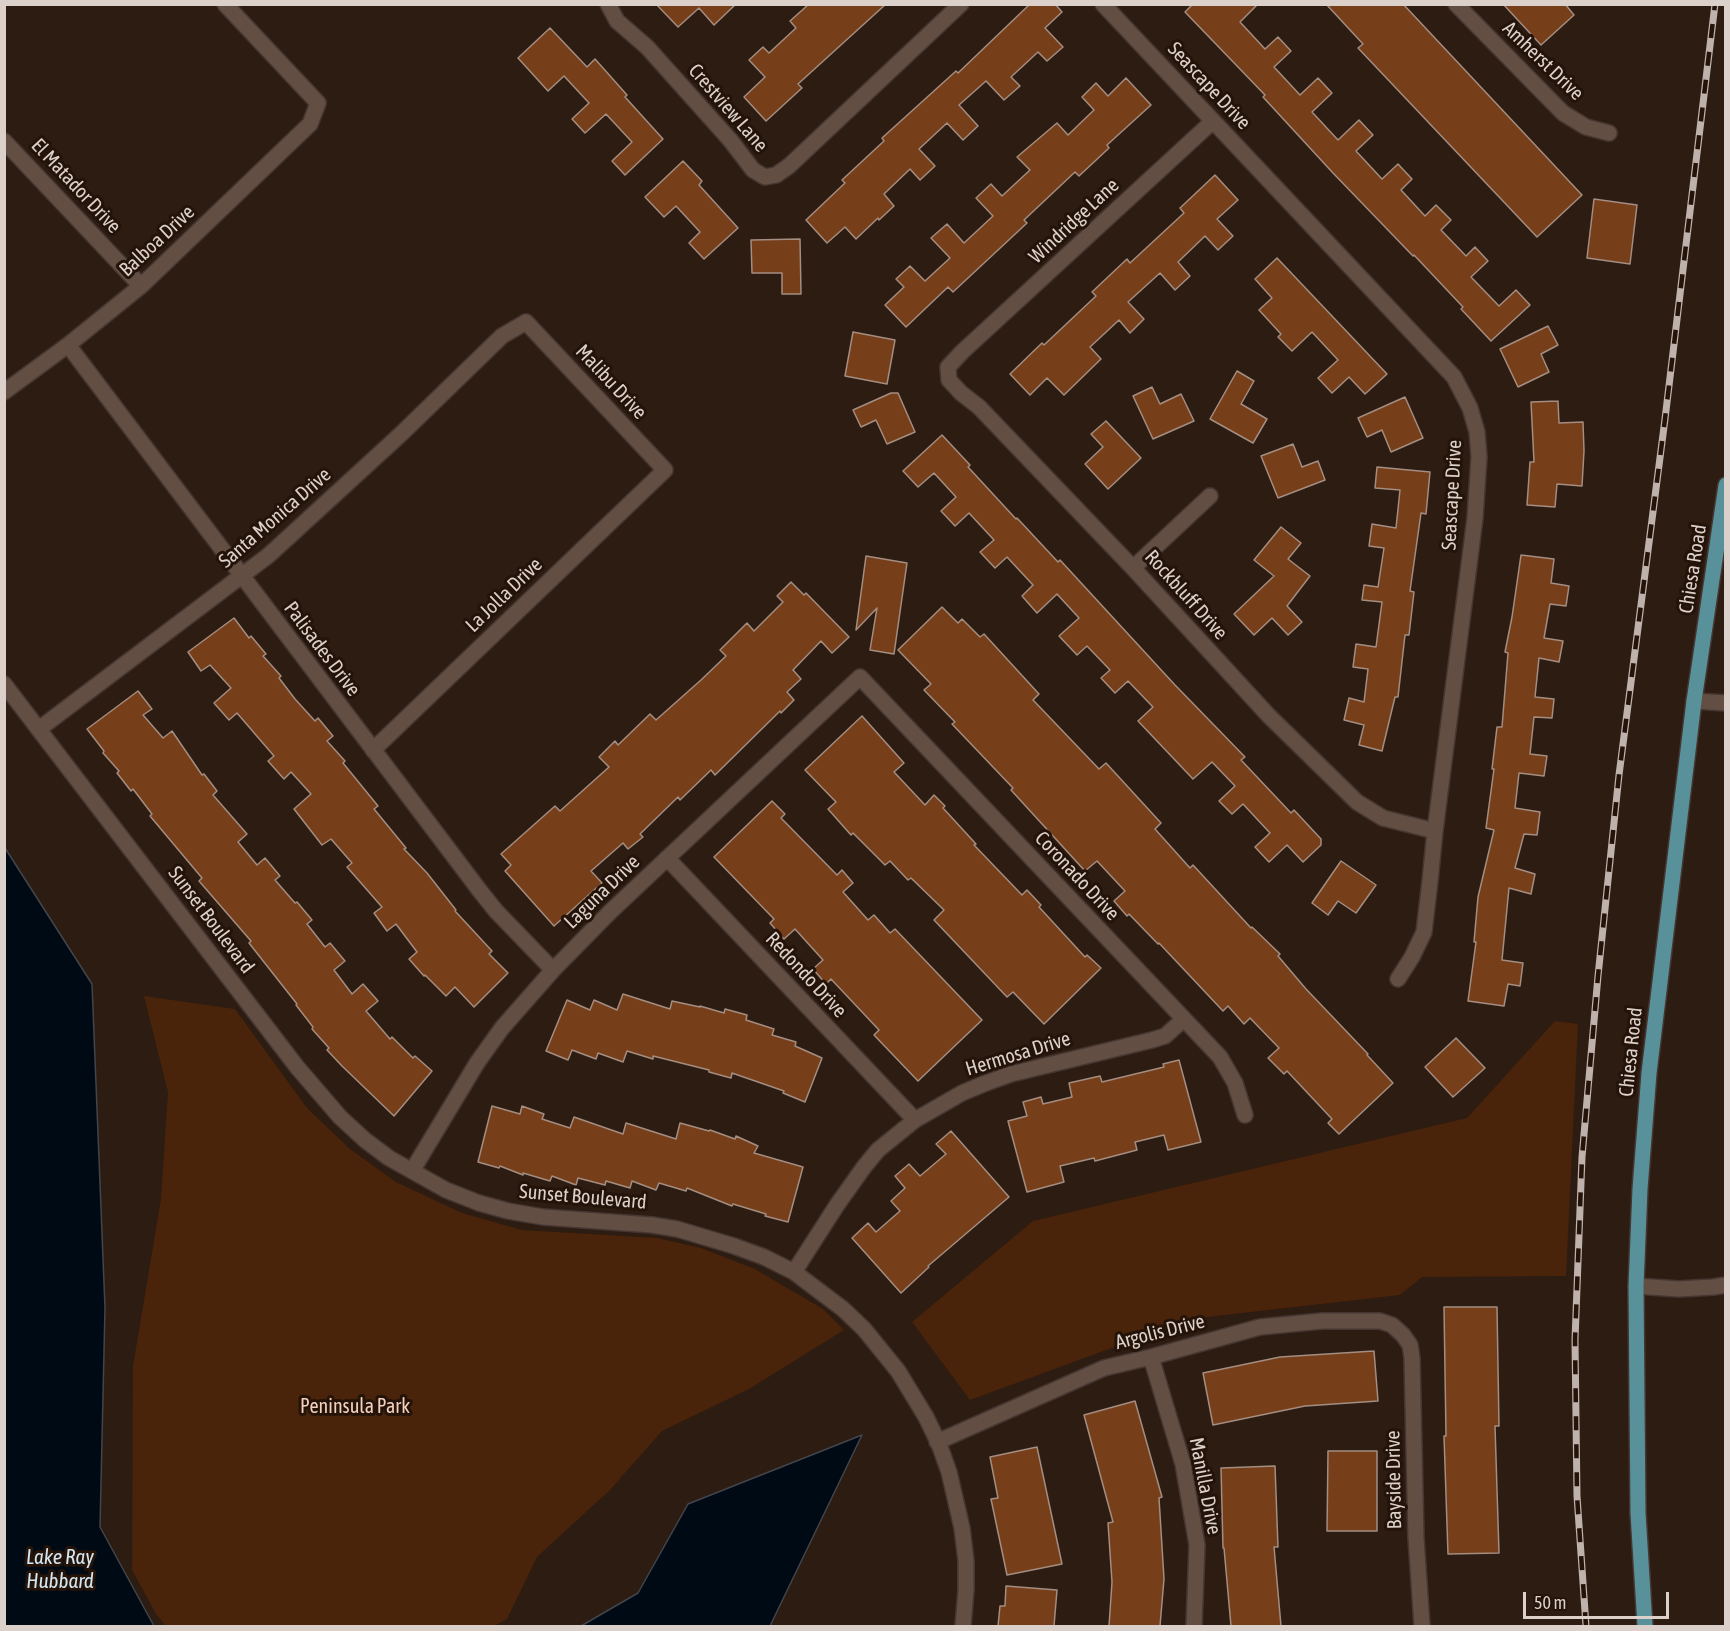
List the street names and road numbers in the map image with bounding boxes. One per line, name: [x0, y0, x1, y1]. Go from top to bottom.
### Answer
street label: Amherst Drive: [1498, 17, 1588, 105]
street label: Seascape Drive: [1162, 37, 1256, 135]
street label: Crestview Lane: [683, 59, 773, 157]
street label: El Matador Drive: [26, 134, 126, 238]
street label: Windridge Lane: [1024, 173, 1124, 269]
street label: Balboa Drive: [115, 200, 199, 282]
street label: Malibu Drive: [570, 340, 652, 424]
street label: Seascape Drive: [1437, 439, 1467, 551]
street label: Santa Monica Drive: [214, 463, 336, 573]
street label: Chiesa Road: [1674, 523, 1712, 615]
street label: Rockbluff Drive: [1139, 545, 1233, 645]
street label: La Jolla Drive: [461, 553, 547, 637]
street label: Palisades Drive: [279, 597, 365, 701]
street label: Coronado Drive: [1030, 826, 1124, 926]
street label: Laguna Drive: [559, 850, 645, 934]
street label: Sunset Boulevard: [163, 862, 259, 978]
street label: Redondo Drive: [760, 927, 852, 1023]
street label: Chiesa Road: [1614, 1006, 1648, 1098]
street label: Hermosa Drive: [963, 1027, 1073, 1081]
street label: Sunset Boulevard: [518, 1179, 648, 1215]
street label: Argolis Drive: [1113, 1309, 1207, 1355]
street label: Bayside Drive: [1381, 1430, 1407, 1530]
street label: Manilla Drive: [1184, 1435, 1226, 1537]

